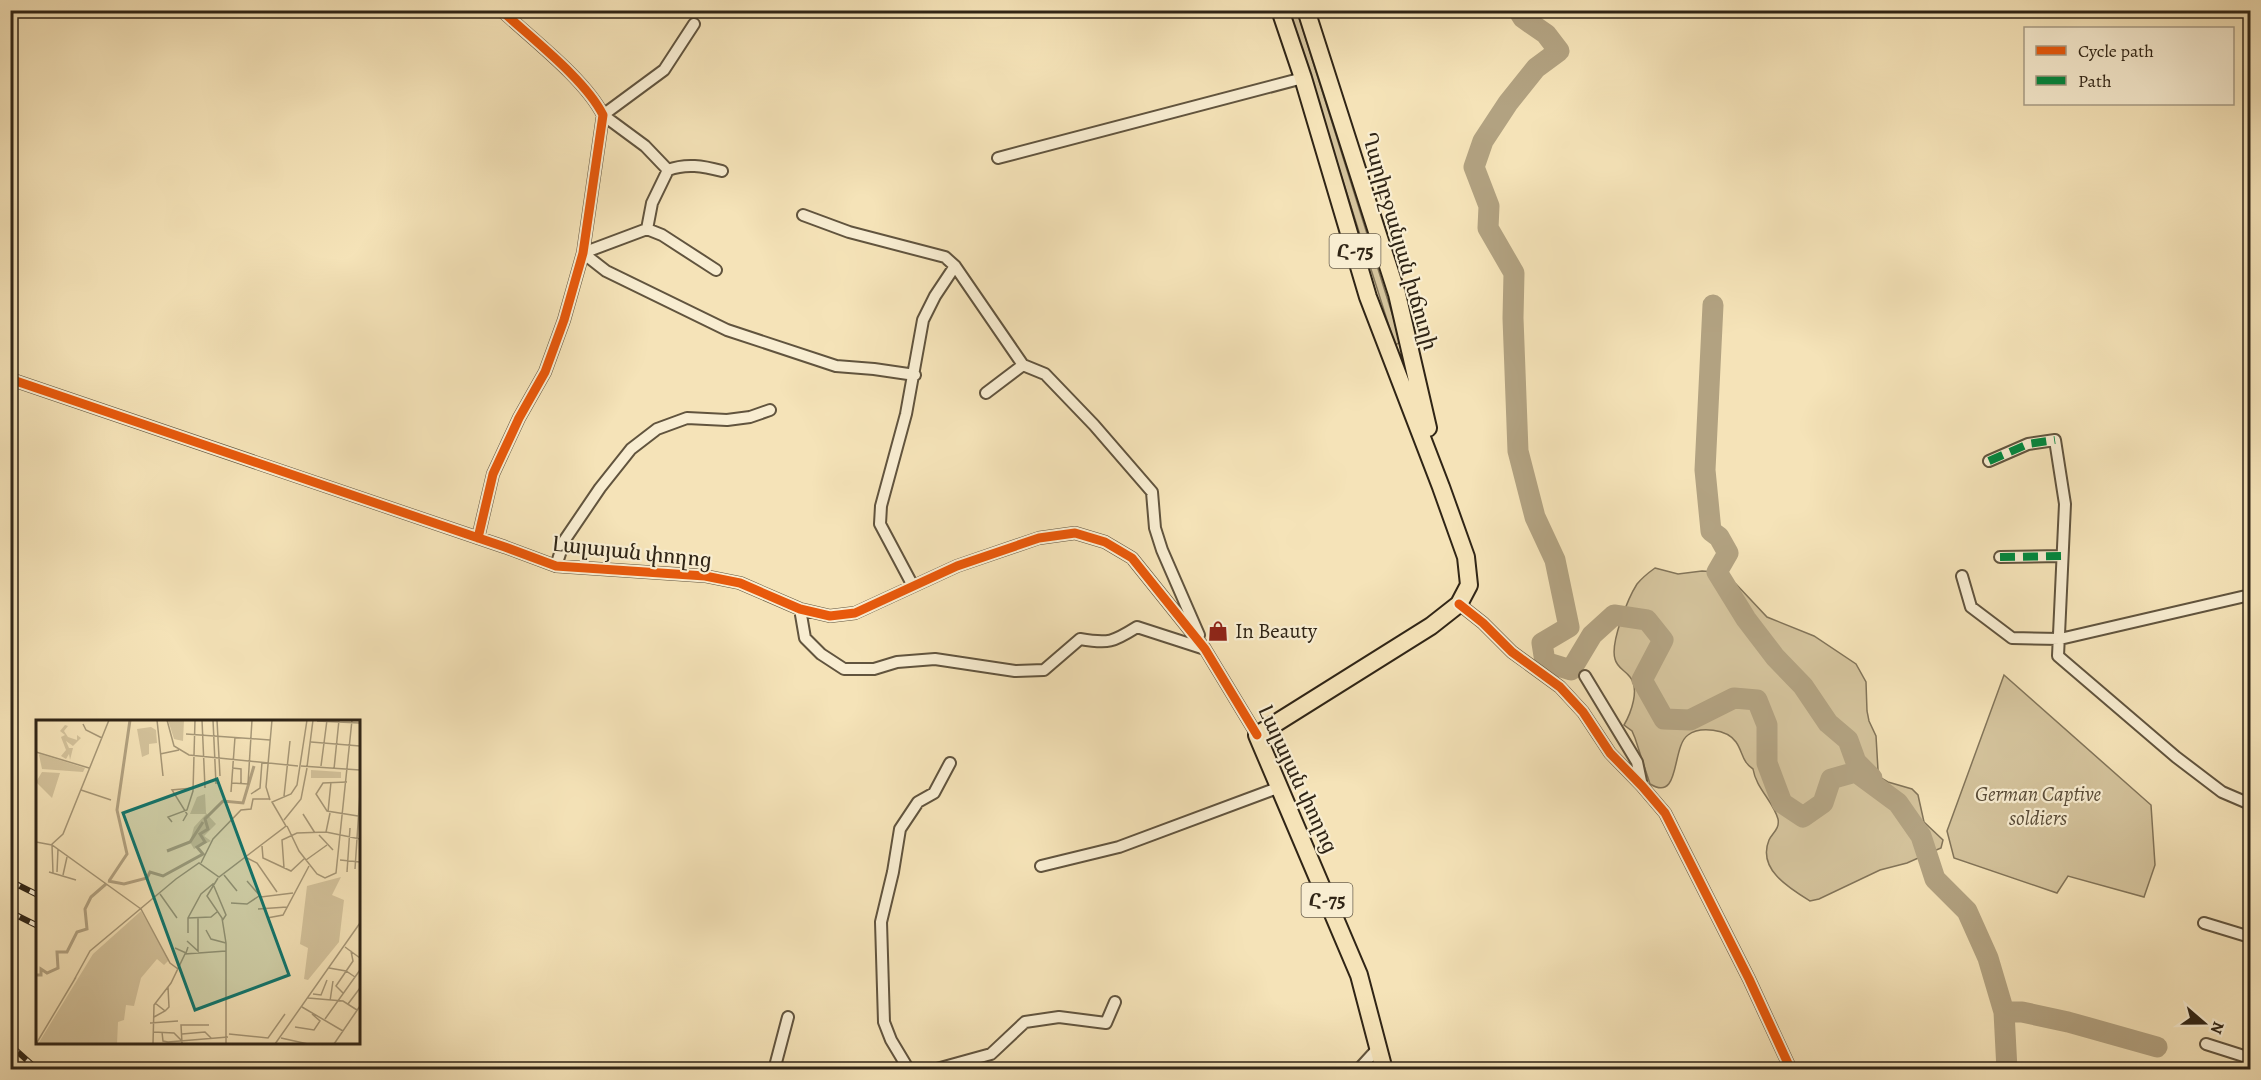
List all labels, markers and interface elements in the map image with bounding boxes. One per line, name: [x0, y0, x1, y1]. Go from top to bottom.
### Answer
legend: [2024, 27, 2234, 105]
text: Cycle path: [2078, 39, 2154, 63]
text: Path: [2078, 69, 2112, 93]
street label: Ղարիբջանյան խճուղի: [1355, 129, 1445, 353]
road number: Հ-75: [1330, 234, 1380, 268]
street label: Լալայան փողոց: [551, 530, 713, 574]
place label: In Beauty: [1235, 617, 1318, 645]
shop icon: In Beauty: [1206, 619, 1230, 643]
street label: Լալայան փողոց: [1251, 701, 1345, 857]
inset map: [36, 720, 360, 1044]
park label: German Captive soldiers: [1975, 780, 2102, 832]
road number: Հ-75: [1302, 883, 1352, 917]
north arrow: [2174, 993, 2234, 1053]
text: N: [2205, 1019, 2229, 1037]

